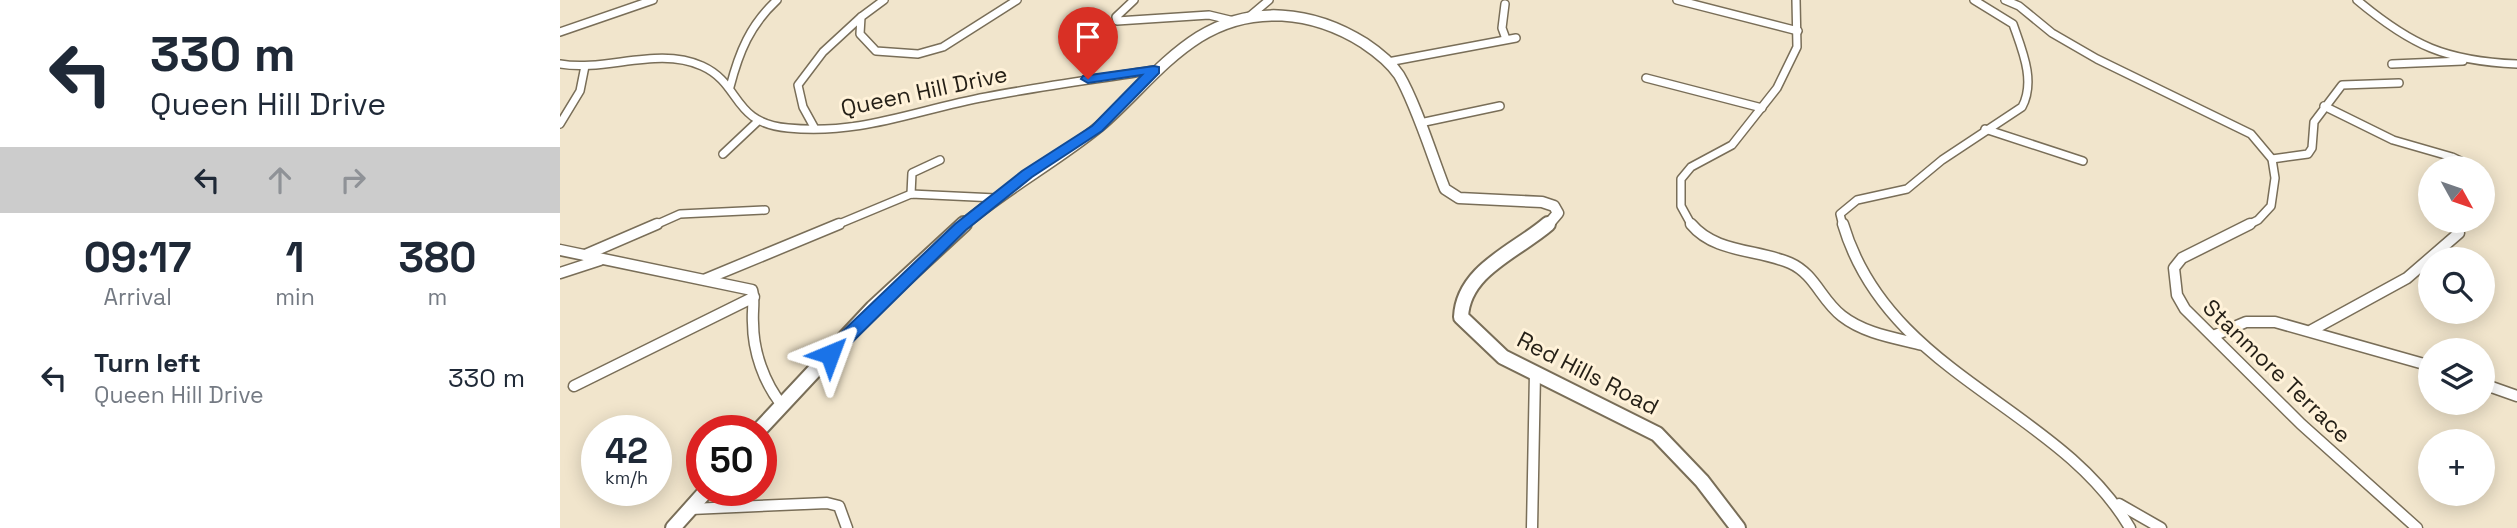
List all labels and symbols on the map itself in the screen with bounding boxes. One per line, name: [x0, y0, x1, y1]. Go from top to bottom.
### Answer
pin: [1058, 7, 1118, 79]
street label: Queen Hill Drive: [838, 59, 1010, 123]
north arrow: [2418, 156, 2496, 233]
street label: Stanmore Terrace: [2196, 292, 2358, 450]
position arrow: [793, 317, 867, 391]
street label: Red Hills Road: [1512, 324, 1664, 422]
speed limit sign: 50: [686, 415, 777, 506]

